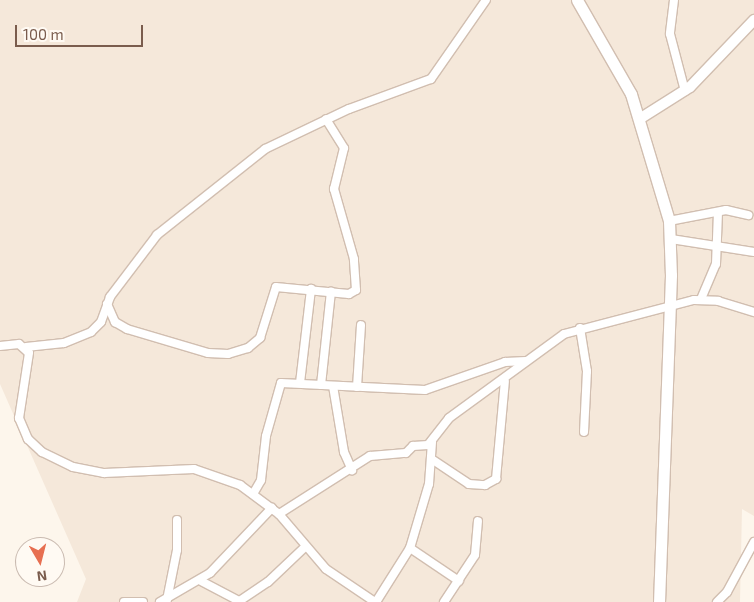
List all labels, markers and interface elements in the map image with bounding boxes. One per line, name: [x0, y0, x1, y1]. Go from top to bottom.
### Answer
scale bar: [18, 15, 145, 47]
text: 100 m: [23, 25, 64, 43]
north arrow: [15, 537, 65, 587]
text: N: [36, 567, 48, 585]

